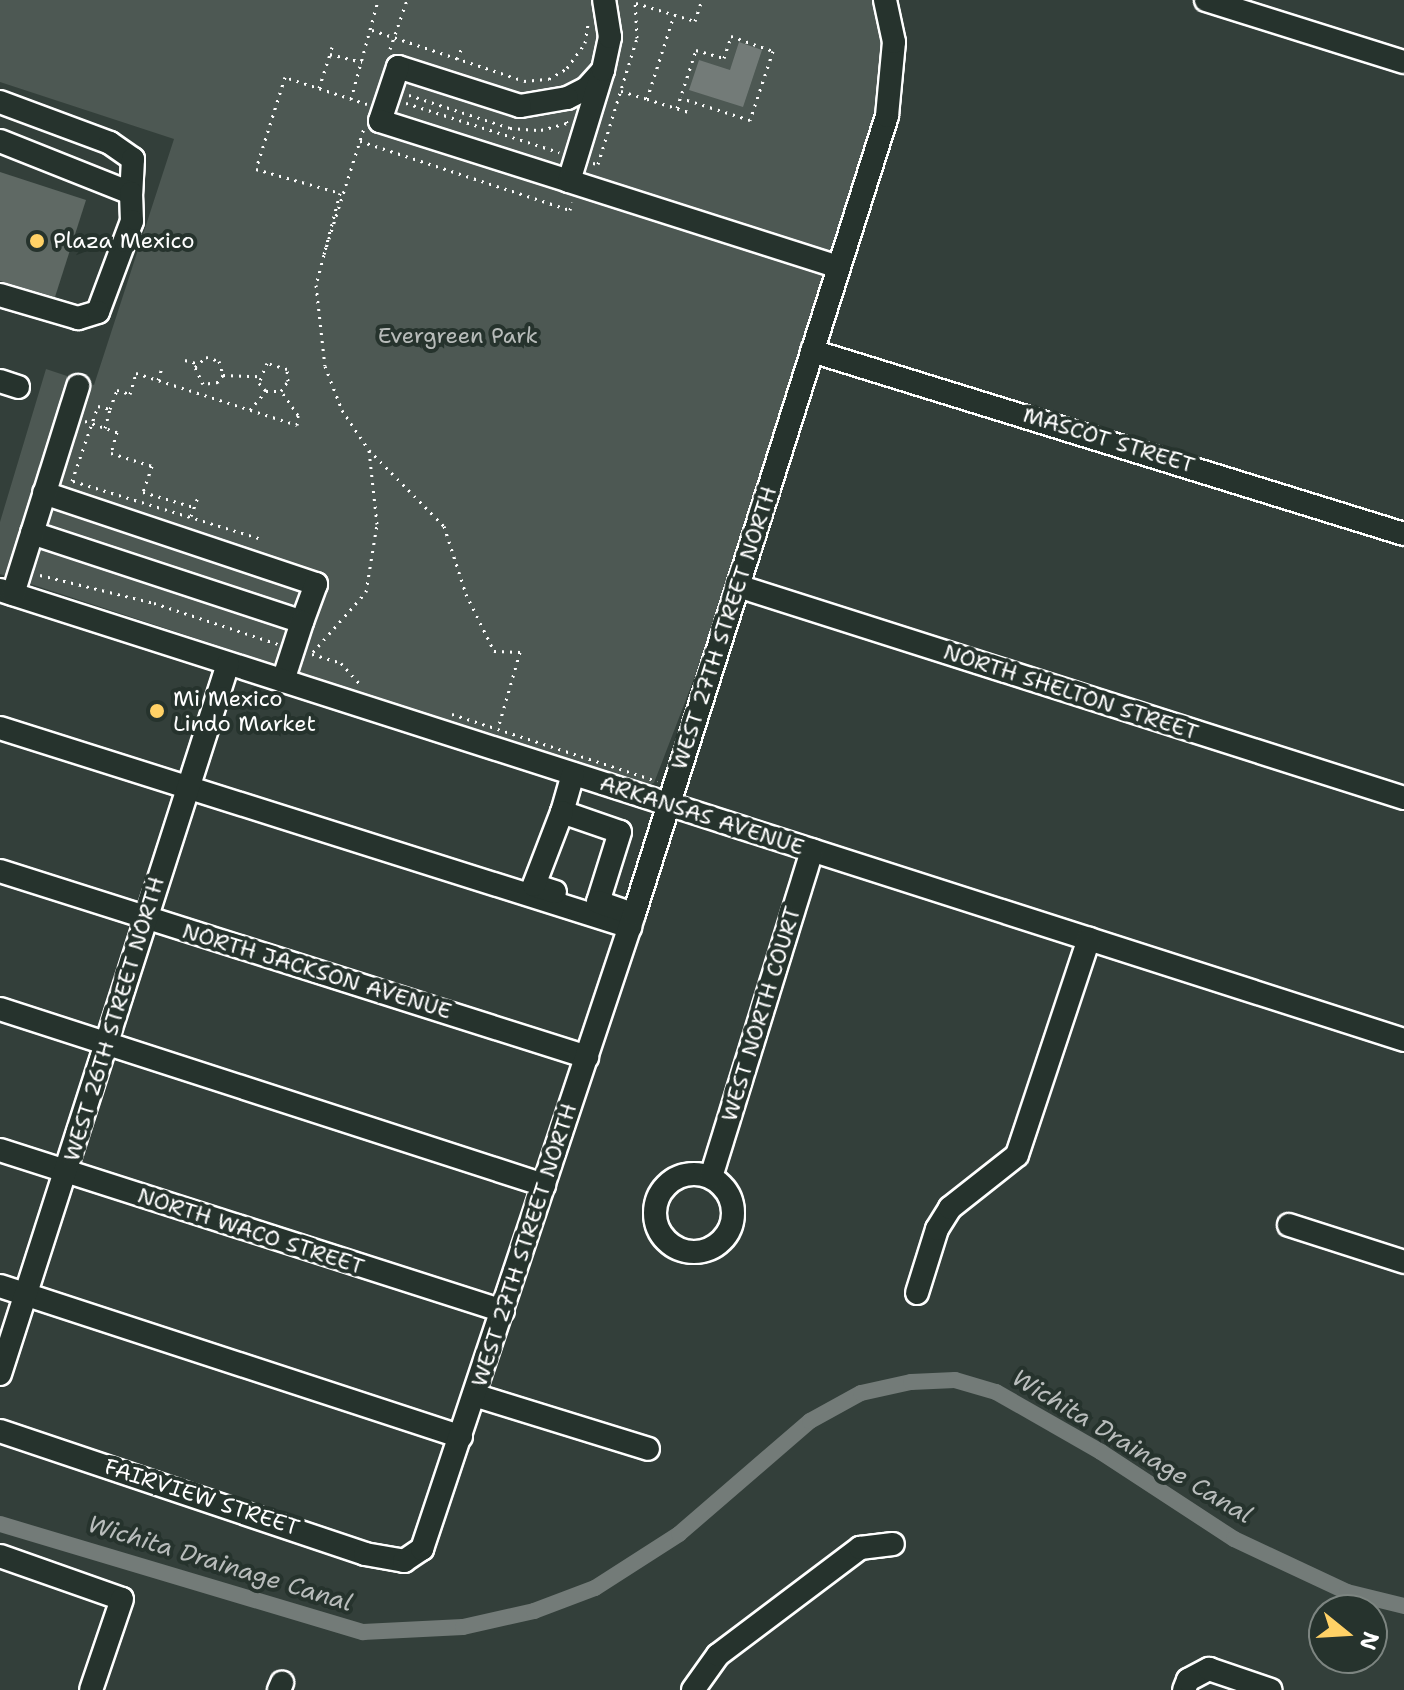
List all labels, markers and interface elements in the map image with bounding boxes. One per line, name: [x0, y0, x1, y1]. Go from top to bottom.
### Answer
place label: Plaza Mexico: [53, 228, 194, 254]
marker: Plaza Mexico: [28, 232, 46, 250]
park label: Evergreen Park: [378, 323, 538, 349]
street label: MASCOT STREET: [1020, 401, 1198, 479]
street label: WEST 27TH STREET NORTH: [666, 483, 782, 773]
street label: NORTH SHELTON STREET: [940, 638, 1202, 746]
place label: Mi Mexico Lindo Market: [173, 685, 316, 736]
marker: Mi Mexico Lindo Market: [148, 702, 166, 720]
street label: ARKANSAS AVENUE: [596, 769, 808, 861]
street label: WEST 26TH STREET NORTH: [58, 874, 170, 1164]
street label: WEST NORTH COURT: [716, 903, 806, 1125]
street label: NORTH JACKSON AVENUE: [179, 917, 455, 1025]
street label: WEST 27TH STREET NORTH: [466, 1100, 582, 1390]
street label: NORTH WACO STREET: [134, 1182, 368, 1280]
water label: Wichita Drainage Canal: [1007, 1364, 1257, 1530]
street label: FAIRVIEW STREET: [101, 1453, 303, 1541]
water label: Wichita Drainage Canal: [84, 1510, 356, 1618]
north arrow: [1308, 1594, 1388, 1674]
text: N: [1353, 1628, 1386, 1654]

